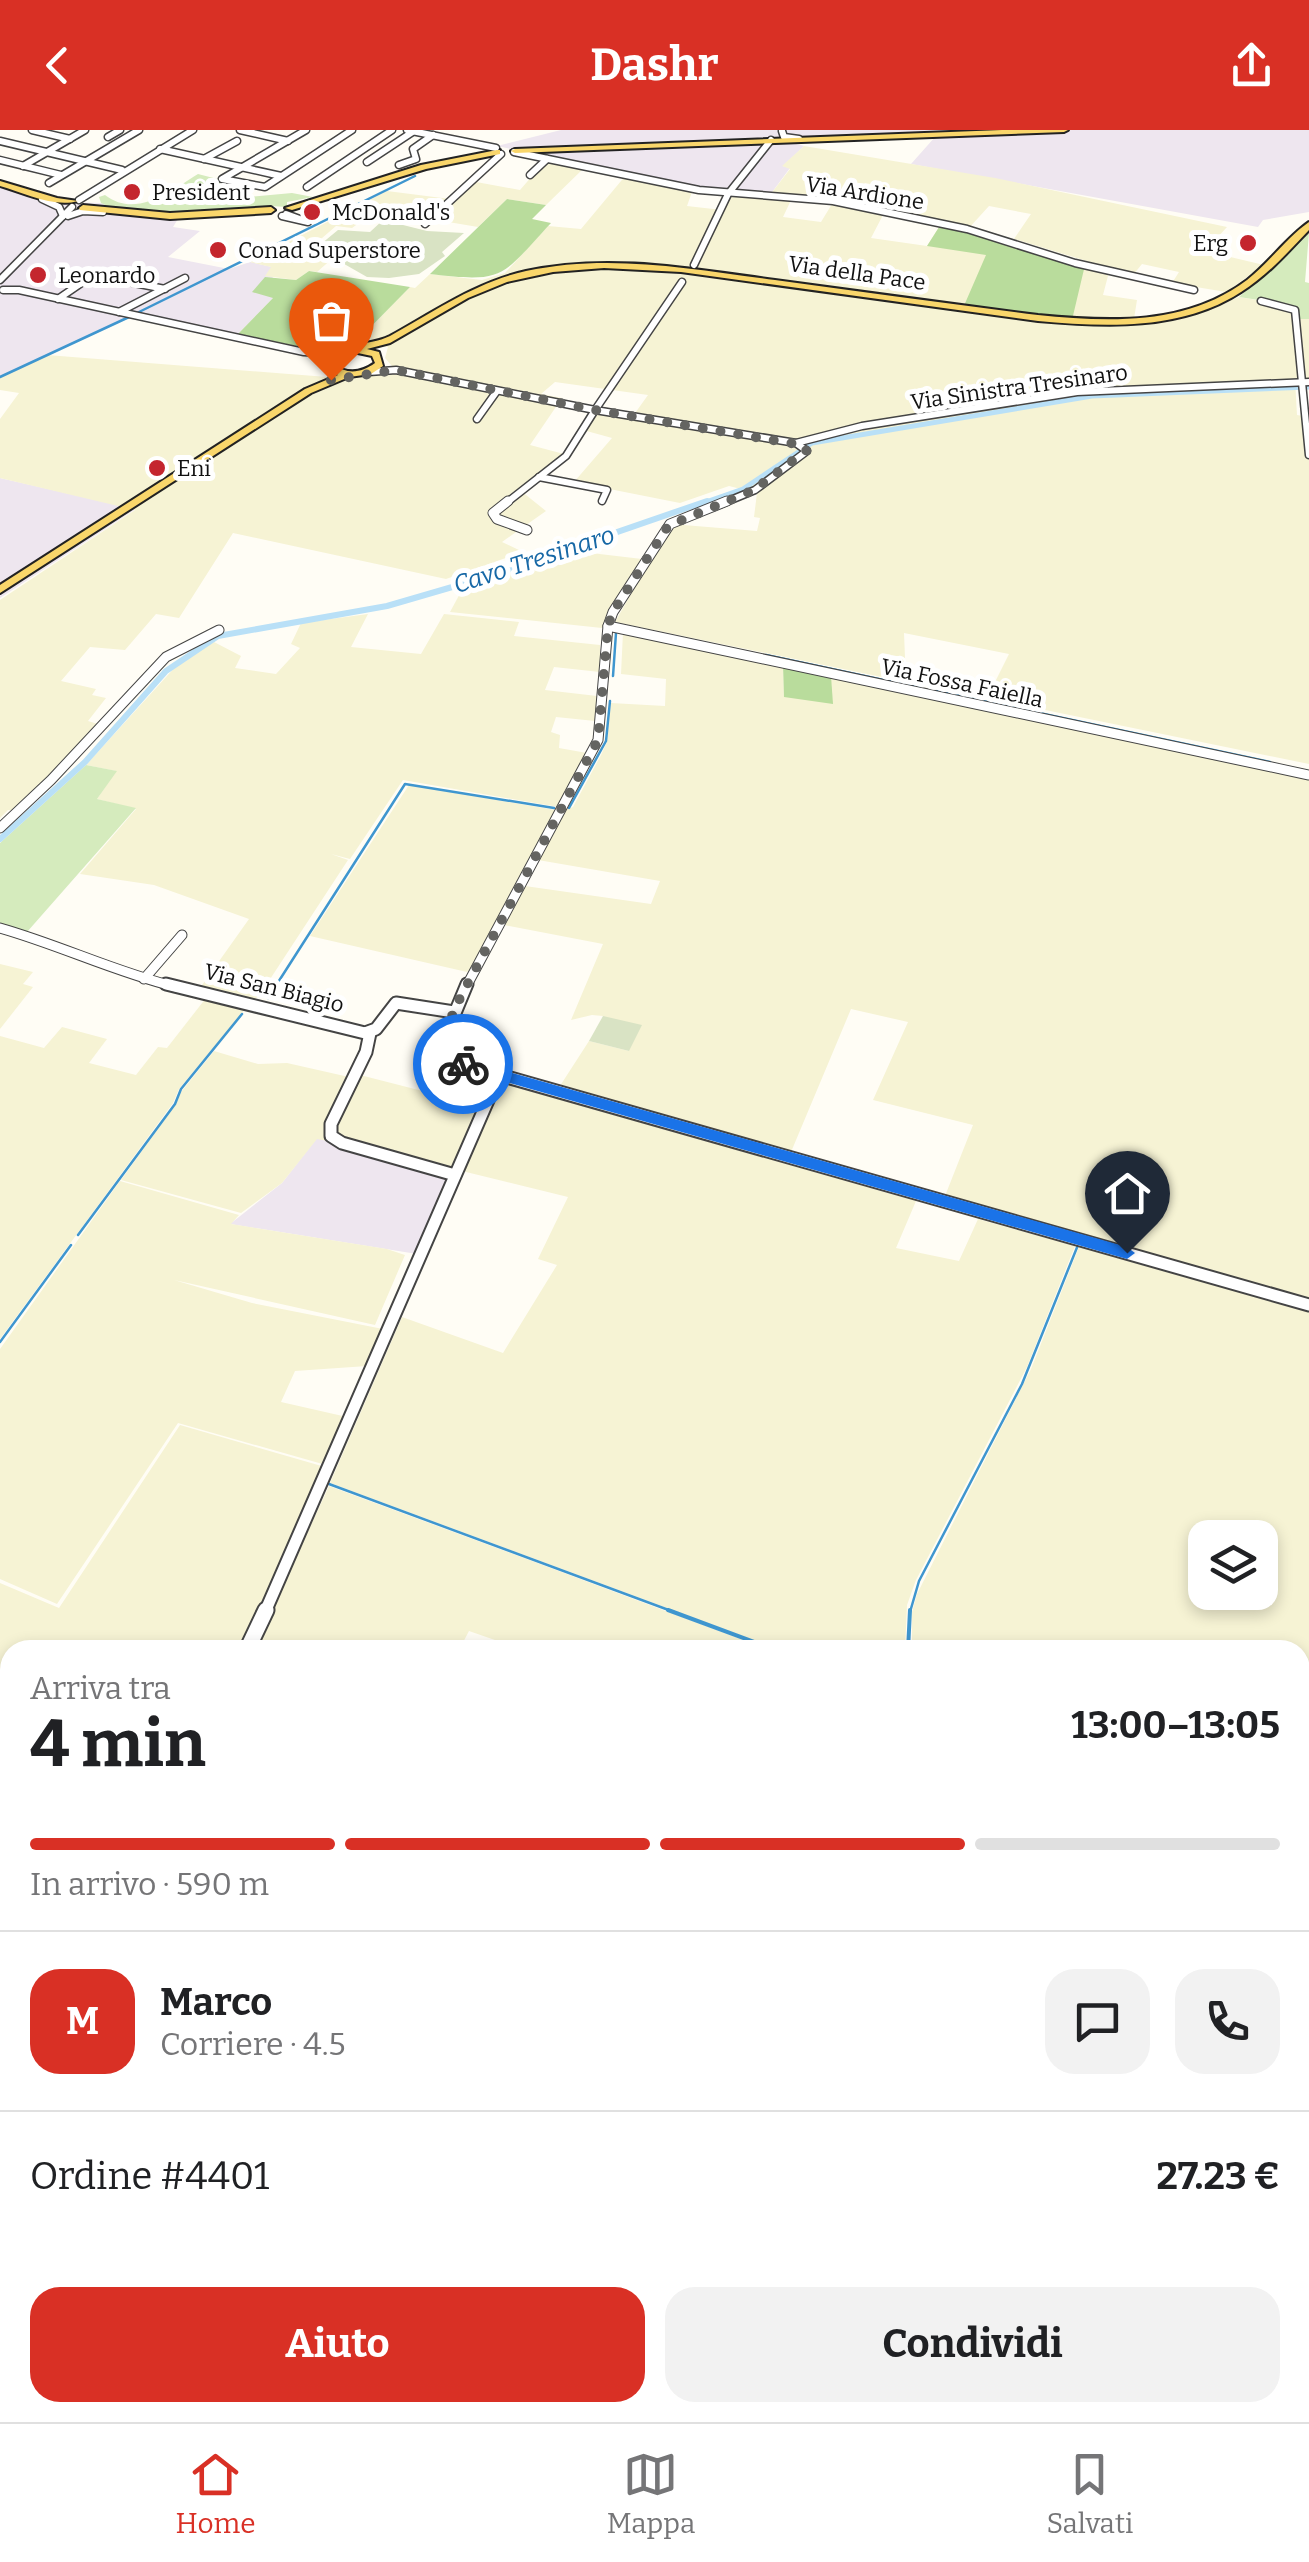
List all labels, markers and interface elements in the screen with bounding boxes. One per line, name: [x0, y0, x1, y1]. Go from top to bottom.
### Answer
icon: back: [30, 38, 85, 93]
text: Dashr: [590, 38, 719, 92]
icon: share: [1224, 38, 1279, 93]
street label: Via Ardione: [804, 170, 926, 216]
place label: President: [152, 179, 250, 206]
marker: President: [121, 181, 143, 203]
place label: McDonald's: [332, 199, 450, 226]
marker: McDonald's: [301, 201, 323, 223]
place label: Erg: [1193, 230, 1228, 257]
marker: Erg: [1237, 232, 1259, 254]
place label: Conad Superstore: [238, 237, 421, 264]
marker: Conad Superstore: [207, 239, 229, 261]
street label: Via della Pace: [787, 250, 927, 296]
place label: Leonardo: [58, 262, 155, 289]
marker: Leonardo: [27, 264, 49, 286]
pin: [289, 278, 374, 381]
icon: bag: [304, 293, 359, 348]
street label: Via Sinistra Tresinaro: [909, 358, 1129, 416]
place label: Eni: [177, 455, 211, 482]
marker: Eni: [146, 457, 168, 479]
water label: Cavo Tresinaro: [450, 520, 618, 600]
street label: Via Fossa Faiella: [878, 653, 1046, 713]
street label: Via San Biagio: [201, 958, 347, 1018]
courier: [413, 1014, 513, 1114]
icon: bike: [436, 1037, 491, 1092]
pin: [1085, 1151, 1170, 1254]
icon: home: [1100, 1166, 1155, 1221]
map controls: [1188, 1520, 1278, 1610]
button: layers: [1188, 1520, 1278, 1610]
text: Arriva tra: [30, 1669, 171, 1707]
text: 13:00–13:05: [1071, 1702, 1280, 1748]
text: 4 min: [30, 1705, 206, 1783]
text: In arrivo · 590 m: [30, 1865, 269, 1903]
button: chat: [1045, 1969, 1150, 2074]
button: phone: [1175, 1969, 1280, 2074]
text: Marco: [160, 1979, 272, 2025]
text: M: [66, 1998, 99, 2044]
text: Corriere · 4.5: [160, 2025, 346, 2063]
text: Ordine #4401: [30, 2153, 270, 2199]
text: 27.23 €: [1157, 2153, 1280, 2199]
button: Aiuto: [30, 2287, 645, 2402]
button: Condividi: [665, 2287, 1280, 2402]
tab: Home: [176, 2447, 256, 2540]
tab: Mappa: [607, 2447, 695, 2540]
tab: Salvati: [1046, 2447, 1133, 2540]

